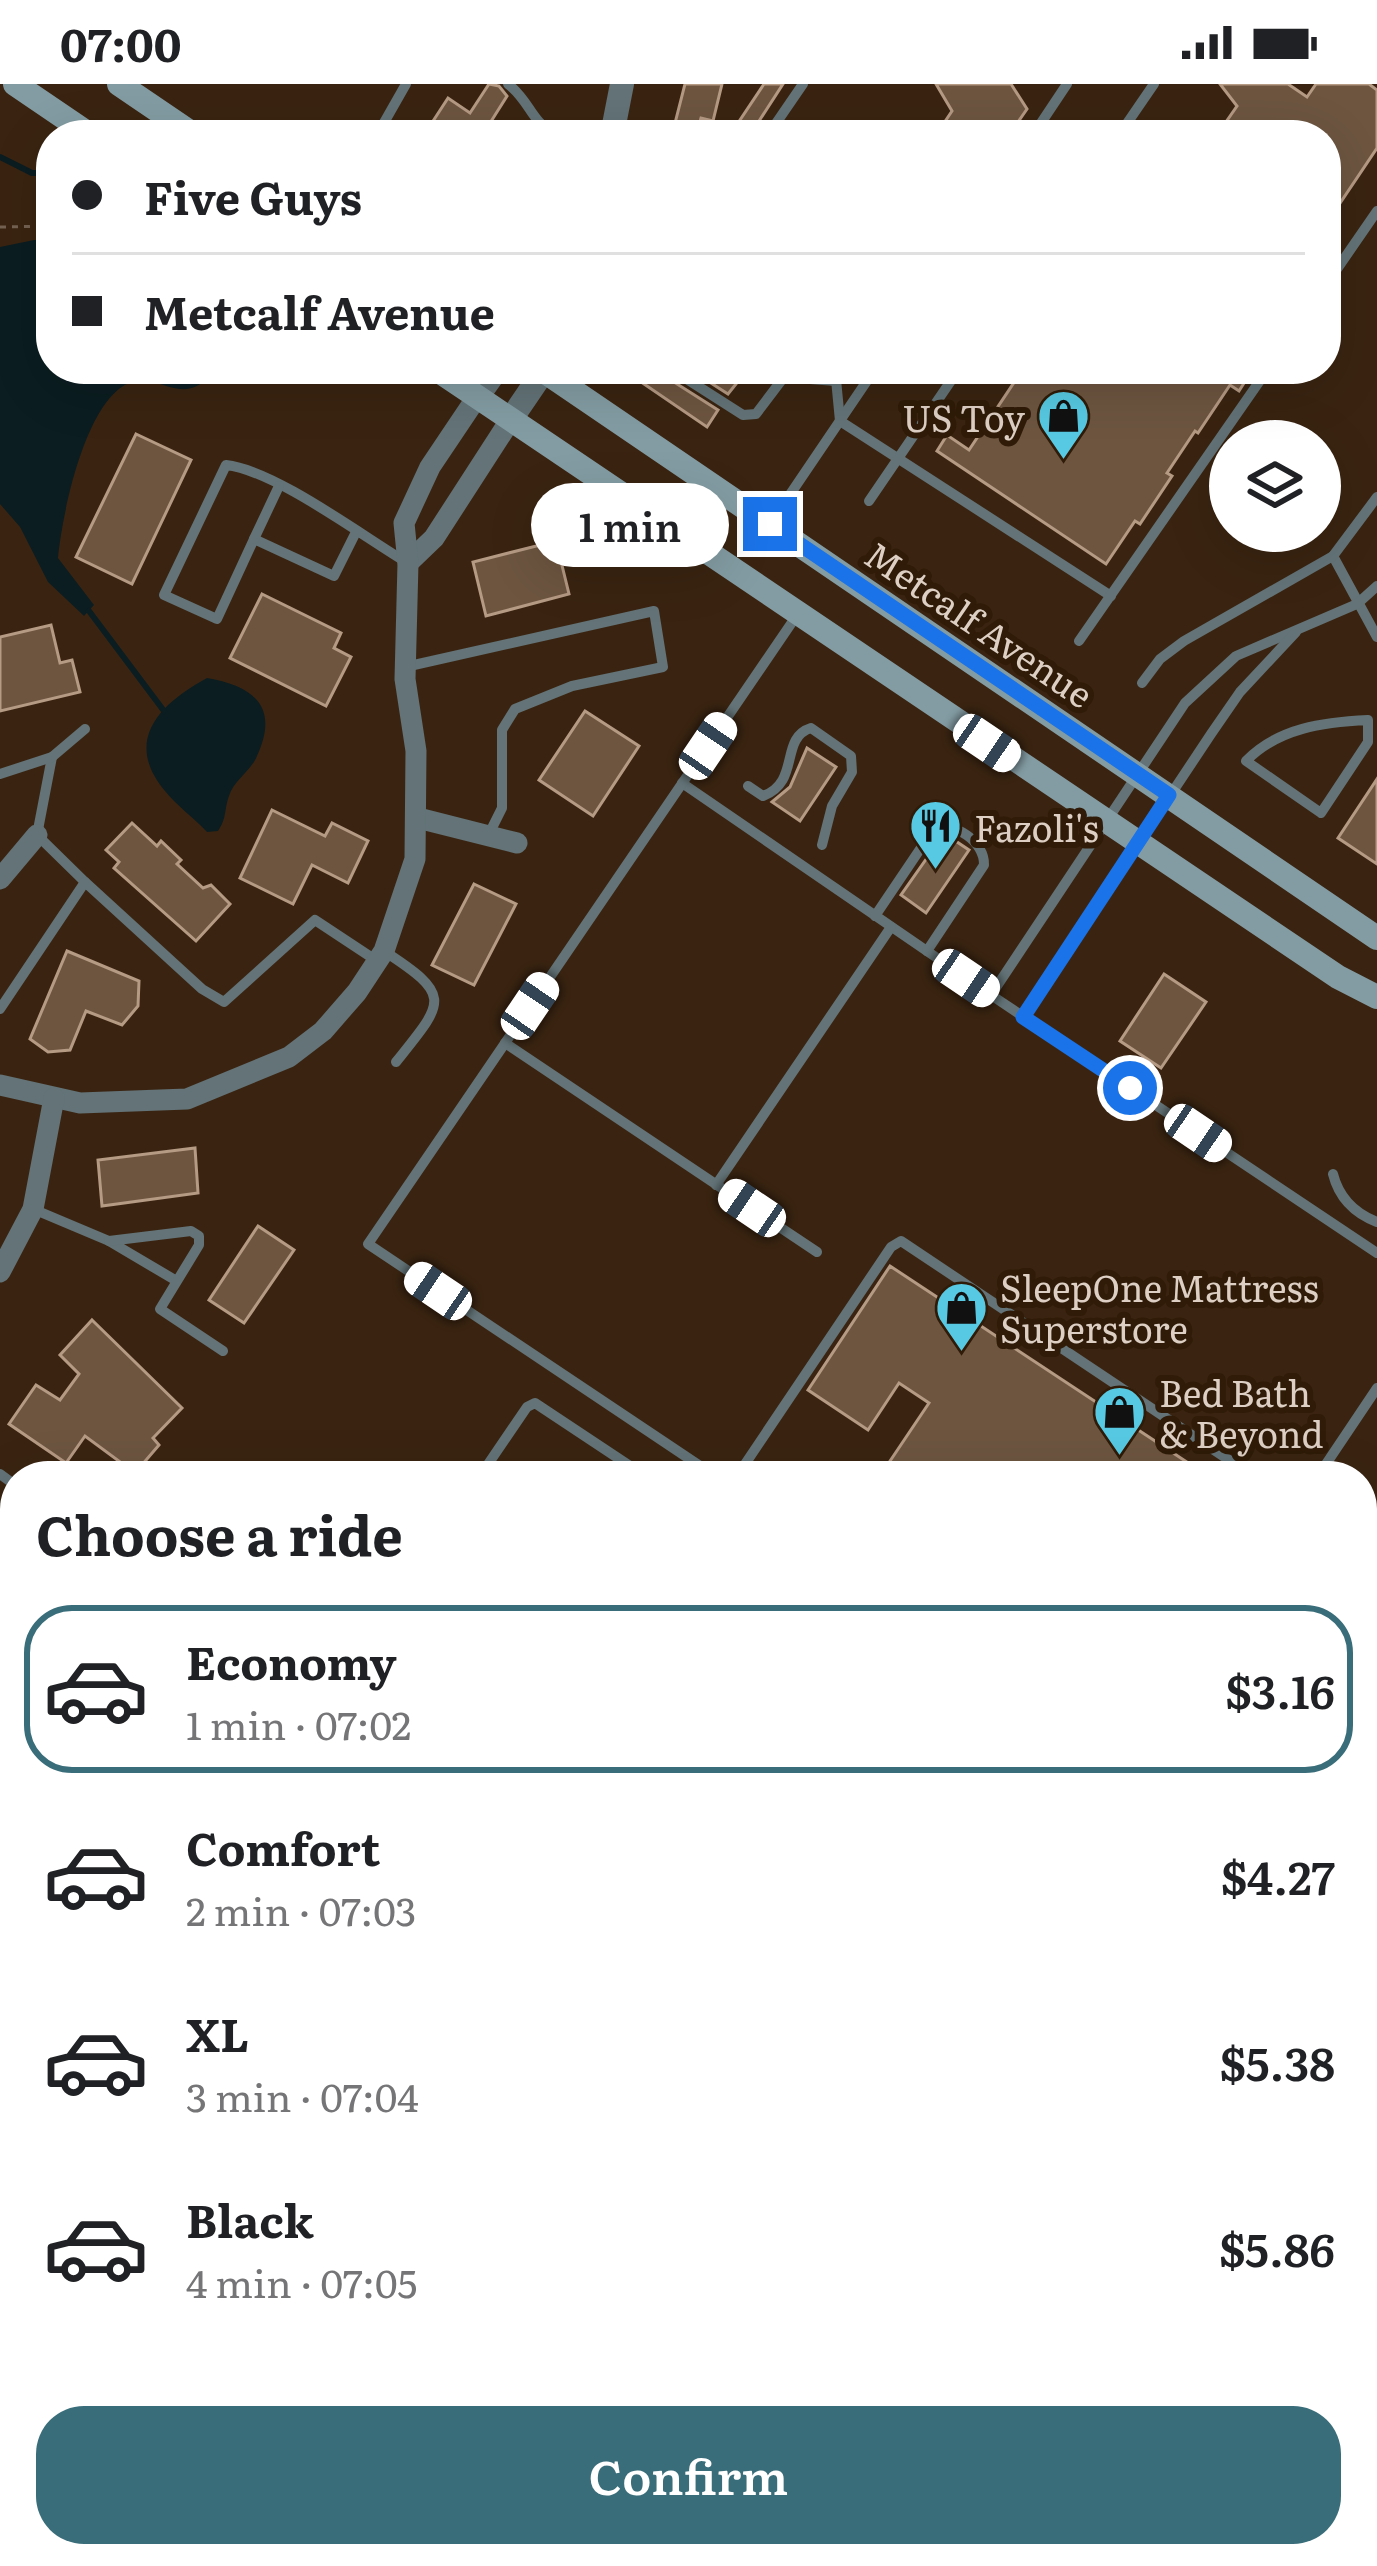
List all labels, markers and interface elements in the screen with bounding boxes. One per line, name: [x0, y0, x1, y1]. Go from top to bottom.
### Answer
text: 07:00: [60, 9, 181, 76]
text: Five Guys: [144, 162, 362, 229]
text: Metcalf Avenue: [144, 277, 495, 344]
shop icon: US Toy: [1036, 388, 1092, 462]
place label: US Toy: [902, 390, 1025, 443]
map controls: [1209, 420, 1341, 552]
button: layers: [1209, 420, 1341, 552]
callout: 1 min: [530, 482, 728, 566]
text: 1 min: [579, 496, 681, 554]
route end: [743, 497, 797, 551]
street label: Metcalf Avenue: [855, 527, 1105, 719]
car: [673, 706, 743, 786]
car: [947, 708, 1027, 778]
restaurant icon: Fazoli's: [907, 798, 963, 872]
place label: Fazoli's: [974, 800, 1099, 853]
car: [926, 943, 1006, 1013]
car: [495, 966, 565, 1046]
route start: [1103, 1061, 1157, 1115]
car: [1158, 1098, 1238, 1168]
car: [712, 1173, 792, 1243]
car: [398, 1256, 478, 1326]
place label: SleepOne Mattress Superstore: [1000, 1260, 1319, 1354]
shop icon: SleepOne Mattress Superstore: [933, 1279, 989, 1353]
place label: Bed Bath & Beyond: [1159, 1365, 1323, 1459]
shop icon: Bed Bath & Beyond: [1092, 1384, 1148, 1458]
text: Choose a ride: [36, 1492, 403, 1573]
text: Economy: [186, 1627, 397, 1694]
icon: car: [42, 1635, 150, 1743]
text: $3.16: [1225, 1656, 1335, 1723]
text: 1 min · 07:02: [186, 1694, 411, 1752]
text: Comfort: [186, 1813, 380, 1880]
icon: car: [42, 1821, 150, 1929]
text: $4.27: [1221, 1842, 1335, 1909]
text: 2 min · 07:03: [186, 1880, 416, 1938]
text: XL: [186, 1999, 249, 2066]
icon: car: [42, 2007, 150, 2115]
text: $5.38: [1220, 2028, 1335, 2095]
text: 3 min · 07:04: [186, 2066, 419, 2124]
text: Black: [186, 2185, 314, 2252]
icon: car: [42, 2193, 150, 2301]
text: $5.86: [1219, 2214, 1335, 2281]
text: 4 min · 07:05: [186, 2252, 417, 2310]
button: Confirm: [36, 2406, 1341, 2544]

